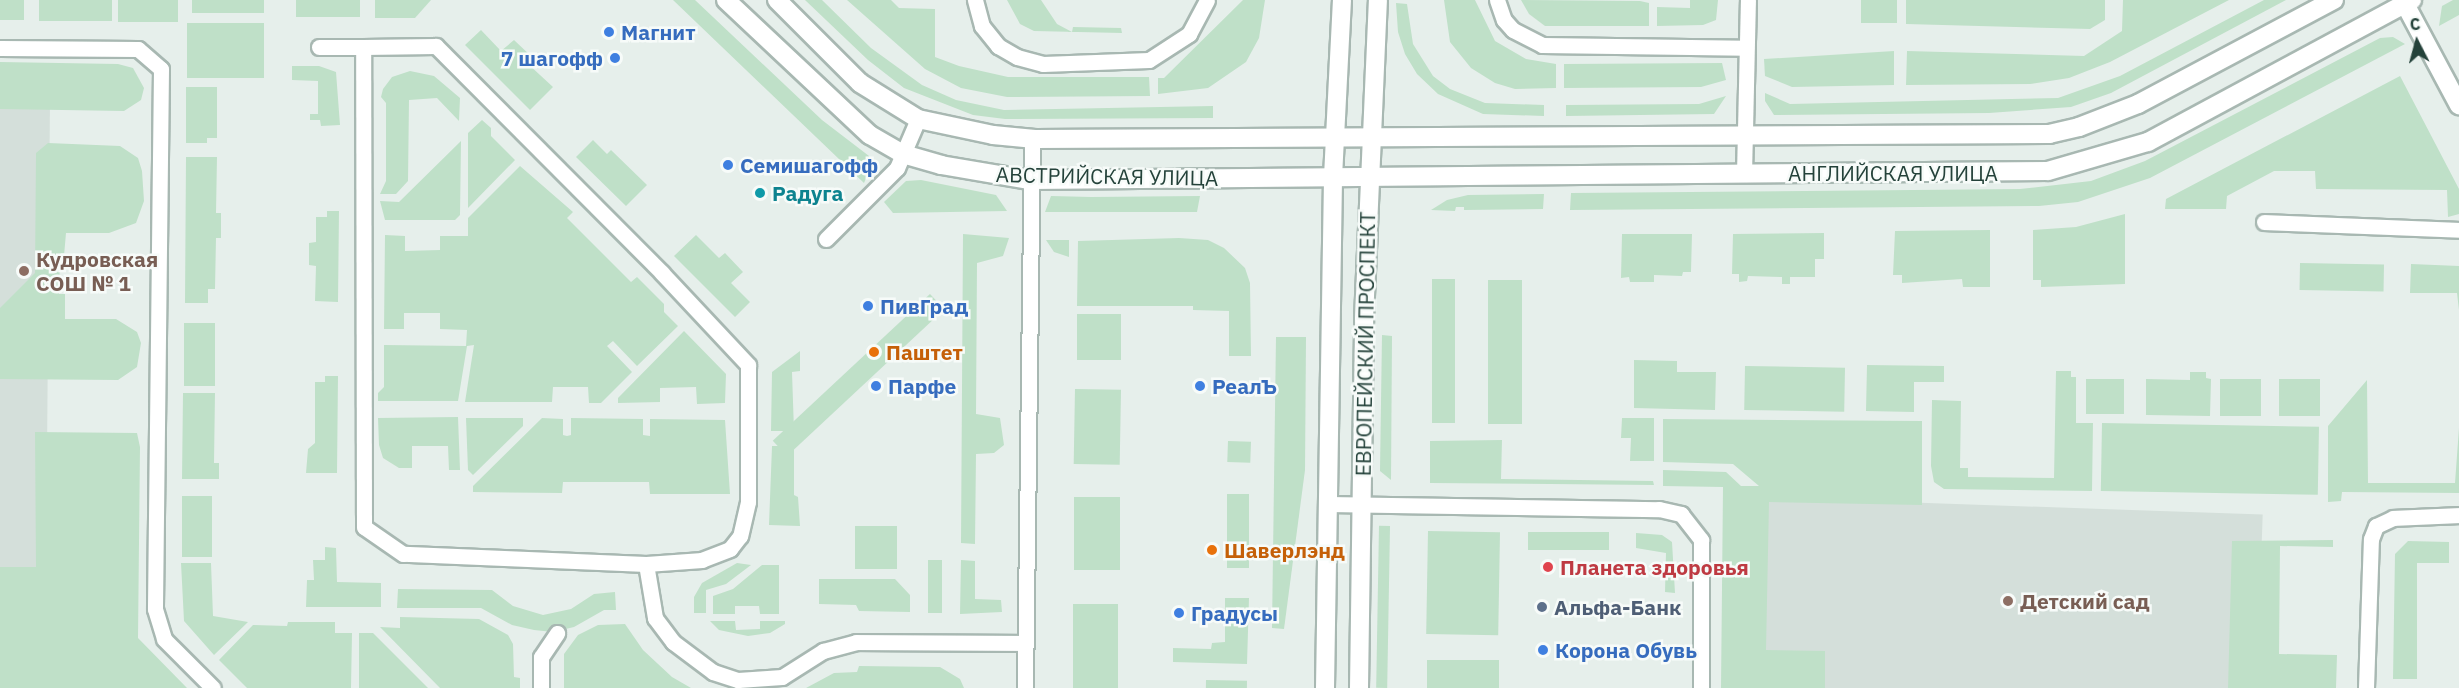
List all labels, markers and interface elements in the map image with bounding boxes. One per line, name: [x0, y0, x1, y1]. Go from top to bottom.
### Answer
north arrow: [2387, 12, 2447, 72]
text: С: [2409, 14, 2421, 35]
place label: Магнит: [621, 19, 696, 45]
marker: Магнит: [602, 25, 616, 39]
place label: 7 шагофф: [501, 45, 603, 71]
marker: 7 шагофф: [608, 51, 622, 65]
place label: Семишагофф: [740, 152, 878, 178]
marker: Семишагофф: [721, 158, 735, 172]
street label: АНГЛИЙСКАЯ УЛИЦА: [1788, 160, 1998, 186]
street label: АВСТРИЙСКАЯ УЛИЦА: [995, 161, 1219, 191]
place label: Радуга: [772, 180, 844, 206]
marker: Радуга: [753, 186, 767, 200]
street label: ЕВРОПЕЙСКИЙ ПРОСПЕКТ: [1350, 211, 1380, 477]
place label: Кудровская СОШ № 1: [36, 246, 158, 296]
marker: Кудровская СОШ № 1: [17, 264, 31, 278]
place label: ПивГрад: [880, 293, 968, 319]
marker: ПивГрад: [861, 299, 875, 313]
place label: Паштет: [886, 339, 963, 365]
marker: Паштет: [867, 345, 881, 359]
place label: Парфе: [888, 373, 956, 399]
place label: РеалЪ: [1212, 373, 1277, 399]
marker: Парфе: [869, 379, 883, 393]
marker: РеалЪ: [1193, 379, 1207, 393]
place label: Шаверлэнд: [1224, 537, 1345, 563]
marker: Шаверлэнд: [1205, 543, 1219, 557]
place label: Планета здоровья: [1560, 554, 1749, 580]
marker: Планета здоровья: [1541, 560, 1555, 574]
place label: Детский сад: [2020, 588, 2149, 614]
place label: Альфа-Банк: [1554, 594, 1681, 620]
marker: Детский сад: [2001, 594, 2015, 608]
place label: Градусы: [1191, 600, 1278, 626]
marker: Альфа-Банк: [1535, 600, 1549, 614]
marker: Градусы: [1172, 606, 1186, 620]
place label: Корона Обувь: [1555, 637, 1697, 663]
marker: Корона Обувь: [1536, 643, 1550, 657]

